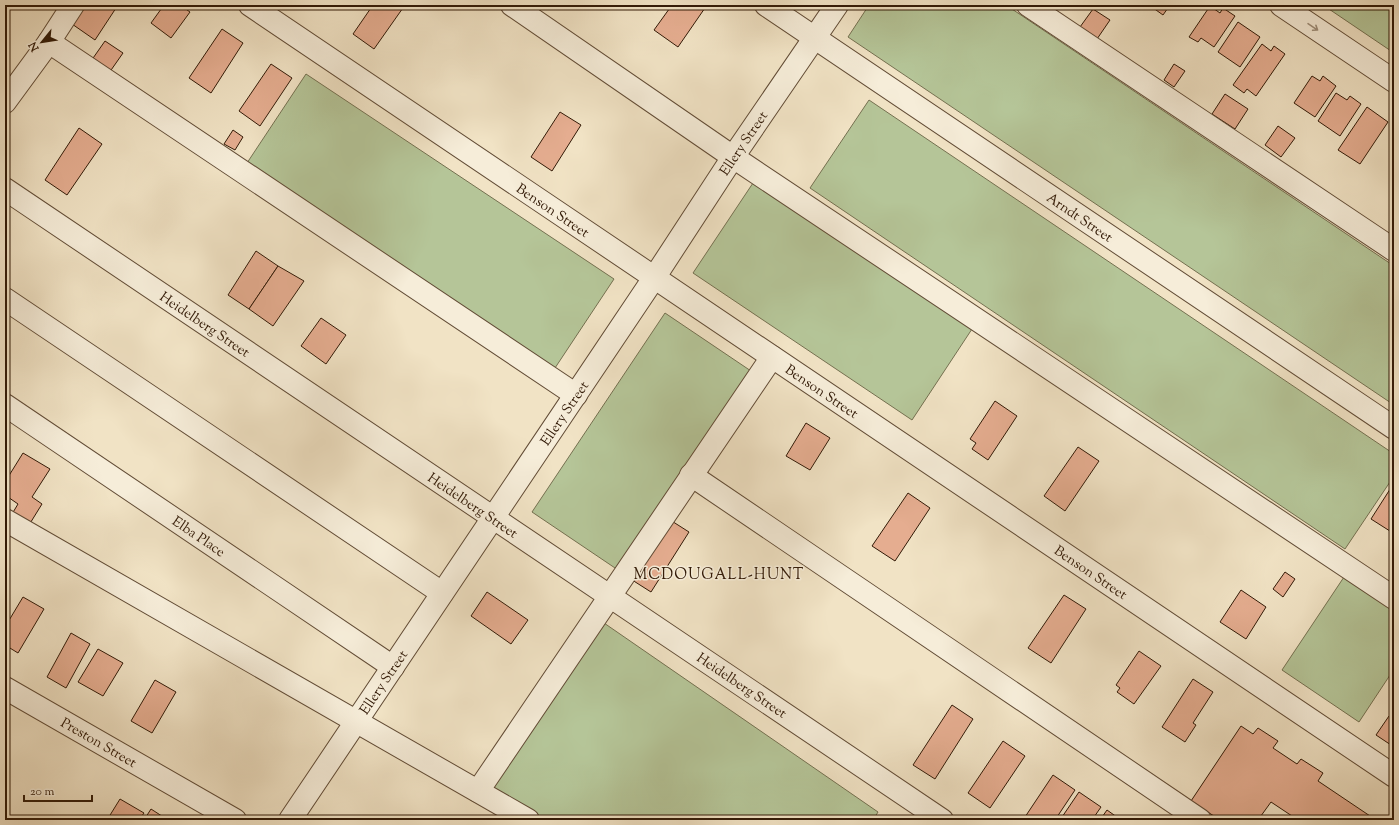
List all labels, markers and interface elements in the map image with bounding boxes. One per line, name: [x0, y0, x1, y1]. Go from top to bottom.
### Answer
north arrow: [22, 22, 62, 62]
one-way arrow: [1307, 23, 1318, 31]
text: N: [25, 39, 44, 55]
street label: Ellery Street: [716, 108, 774, 180]
street label: Benson Street: [511, 180, 593, 244]
street label: Arndt Street: [1042, 189, 1116, 248]
street label: Heidelberg Street: [155, 288, 253, 363]
street label: Benson Street: [780, 361, 862, 425]
street label: Ellery Street: [537, 378, 595, 450]
street label: Heidelberg Street: [423, 469, 521, 544]
street label: Elba Place: [167, 512, 229, 563]
street label: Benson Street: [1049, 542, 1131, 606]
district label: MCDOUGALL-HUNT: [634, 565, 804, 586]
street label: Ellery Street: [356, 647, 414, 719]
street label: Heidelberg Street: [692, 649, 790, 724]
street label: Preston Street: [56, 714, 140, 774]
scale bar: [24, 777, 92, 803]
text: 20 m: [30, 783, 55, 801]

